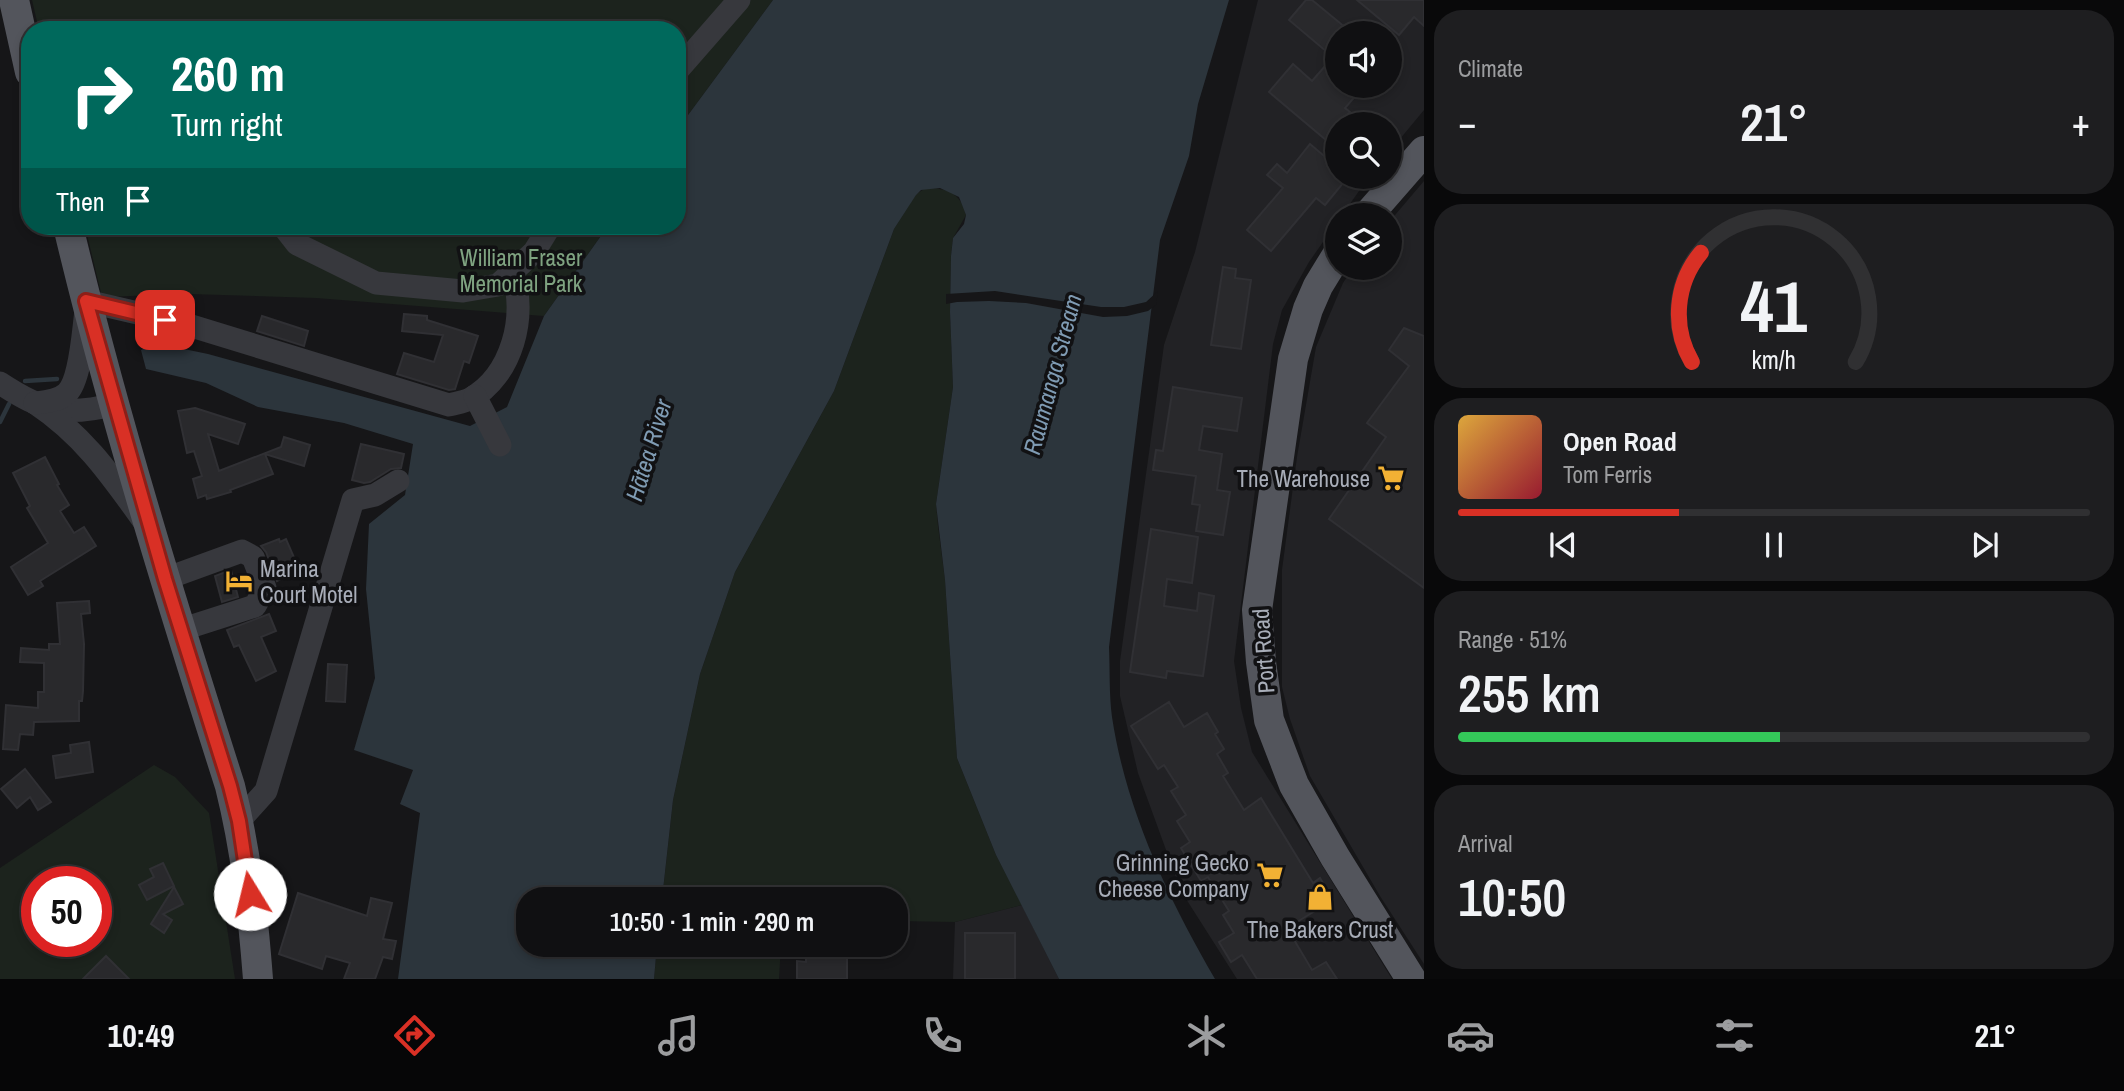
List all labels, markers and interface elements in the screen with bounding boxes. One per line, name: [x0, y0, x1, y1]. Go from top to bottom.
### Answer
map controls: [1325, 21, 1402, 280]
button: sound: [1325, 21, 1402, 98]
text: 260 m: [171, 40, 285, 106]
icon: right: [56, 49, 147, 140]
text: Climate: [1458, 53, 1523, 84]
text: 21°: [1740, 87, 1808, 157]
text: −: [1458, 97, 1476, 148]
text: +: [2072, 97, 2090, 148]
text: Turn right: [171, 103, 283, 146]
button: search: [1325, 112, 1402, 189]
icon: arrive: [119, 182, 157, 220]
text: Then: [56, 184, 105, 219]
button: layers: [1325, 203, 1402, 280]
park label: William Fraser Memorial Park: [460, 242, 583, 299]
text: 41: [1741, 257, 1808, 355]
pin: [135, 290, 195, 350]
water label: Raumanga Stream: [1015, 290, 1089, 458]
icon: arrive: [146, 301, 184, 339]
text: km/h: [1752, 342, 1796, 376]
water label: Hātea River: [617, 394, 679, 505]
text: Open Road: [1563, 424, 1677, 459]
text: Tom Ferris: [1563, 459, 1652, 490]
place label: The Warehouse: [1237, 463, 1370, 494]
supermarket icon: The Warehouse: [1376, 463, 1406, 493]
icon: previous: [1544, 526, 1582, 564]
icon: pause: [1755, 526, 1793, 564]
icon: next: [1966, 526, 2004, 564]
place label: Marina Court Motel: [260, 553, 357, 610]
hotel icon: Marina Court Motel: [224, 566, 254, 596]
street label: Port Road: [1245, 608, 1281, 694]
text: Range · 51%: [1458, 624, 1567, 655]
text: 255 km: [1458, 658, 1601, 728]
text: Arrival: [1458, 828, 1513, 859]
place label: Grinning Gecko Cheese Company: [1098, 847, 1250, 904]
position arrow: [213, 857, 287, 931]
supermarket icon: Grinning Gecko Cheese Company: [1255, 860, 1285, 890]
text: 10:50: [1458, 862, 1566, 932]
speed limit sign: 50: [21, 866, 112, 957]
shop icon: The Bakers Crust: [1305, 882, 1335, 912]
text: 10:50 · 1 min · 290 m: [610, 904, 814, 939]
place label: The Bakers Crust: [1247, 914, 1393, 945]
icon: directions: [390, 1011, 439, 1060]
icon: music: [654, 1011, 703, 1060]
icon: phone: [918, 1011, 967, 1060]
icon: climate: [1182, 1011, 1231, 1060]
icon: car: [1446, 1011, 1495, 1060]
icon: filters: [1710, 1011, 1759, 1060]
text: 10:49: [108, 1014, 175, 1057]
text: 21°: [1974, 1014, 2016, 1057]

